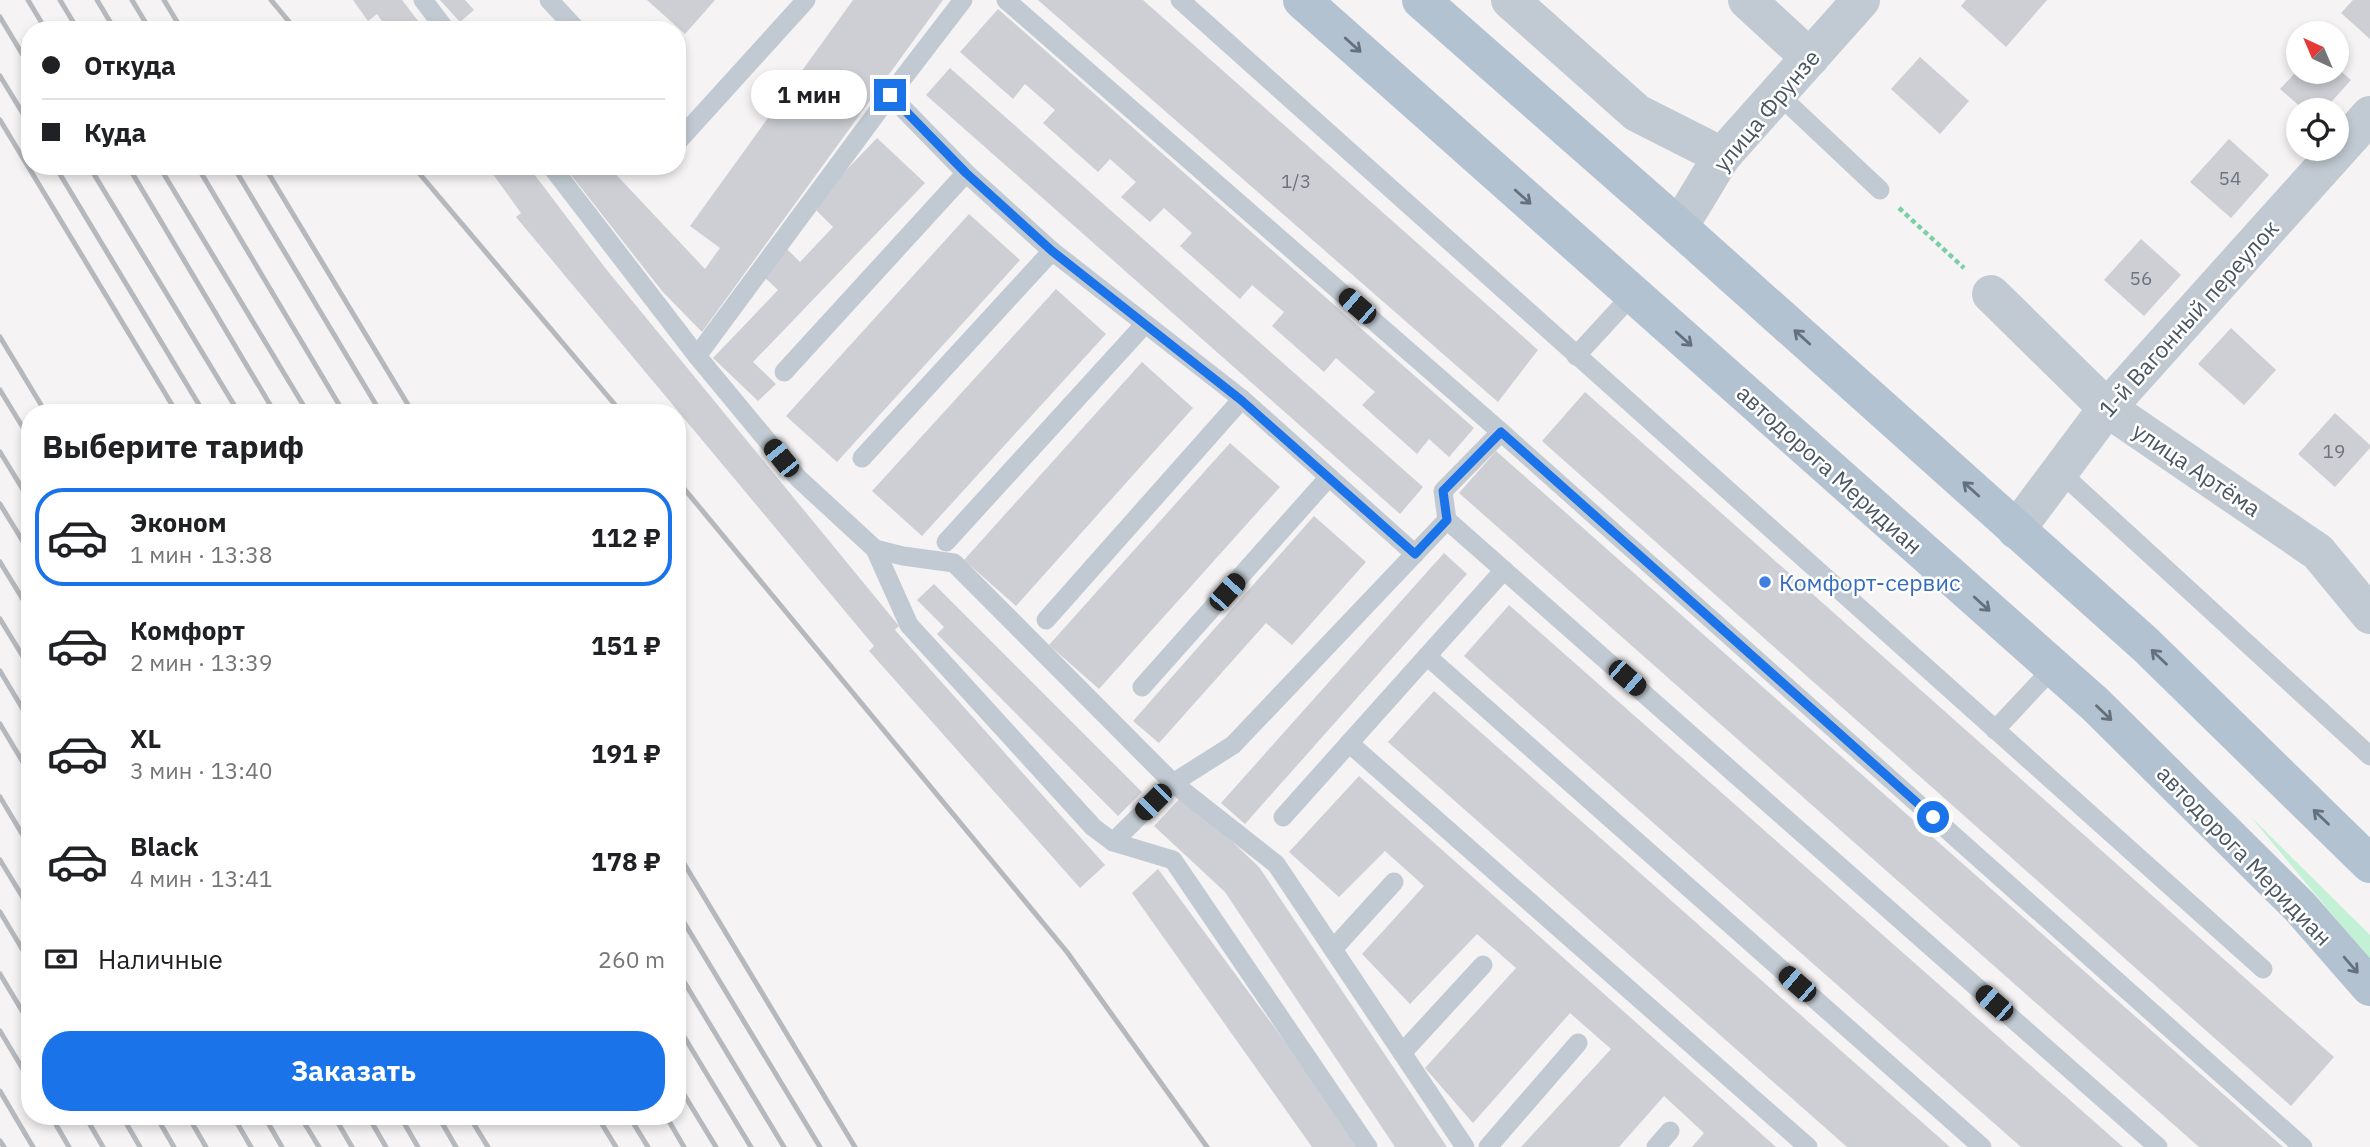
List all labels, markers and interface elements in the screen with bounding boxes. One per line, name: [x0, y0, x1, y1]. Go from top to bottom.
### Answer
north arrow: [2286, 21, 2348, 84]
map controls: [2286, 21, 2349, 161]
one-way arrow: [1344, 37, 1362, 53]
street label: улица Фрунзе: [1706, 43, 1826, 177]
text: Откуда: [84, 48, 176, 82]
callout: 1 мин: [750, 70, 866, 119]
text: 1 мин: [777, 79, 841, 109]
route end: [874, 79, 906, 111]
button: locate: [2286, 98, 2349, 161]
text: Куда: [84, 115, 146, 149]
house number: 54: [2219, 166, 2241, 190]
house number: 1/3: [1281, 169, 1311, 193]
one-way arrow: [1514, 188, 1532, 204]
street label: 1-й Вагонный переулок: [2091, 213, 2285, 423]
house number: 56: [2130, 266, 2152, 290]
car: [1335, 284, 1380, 328]
one-way arrow: [1793, 329, 1811, 345]
one-way arrow: [1675, 331, 1693, 347]
street label: автодорога Меридиан: [1731, 378, 1929, 560]
street label: улица Артёма: [2127, 415, 2267, 523]
text: Выберите тариф: [42, 425, 304, 467]
car: [760, 435, 803, 481]
house number: 19: [2323, 439, 2345, 463]
one-way arrow: [1962, 481, 1980, 497]
text: Эконом: [130, 505, 227, 539]
icon: car: [46, 506, 109, 569]
text: 112 ₽: [591, 520, 661, 554]
text: 1 мин · 13:38: [130, 539, 273, 569]
place label: Комфорт-сервис: [1779, 567, 1961, 597]
car: [1206, 569, 1249, 615]
marker: Комфорт-сервис: [1757, 574, 1773, 590]
one-way arrow: [1973, 596, 1991, 612]
text: Комфорт: [130, 613, 245, 647]
icon: car: [46, 614, 109, 677]
text: 151 ₽: [591, 628, 661, 662]
text: 2 мин · 13:39: [130, 647, 273, 677]
one-way arrow: [2150, 649, 2167, 666]
car: [1605, 656, 1650, 700]
one-way arrow: [2095, 705, 2112, 722]
text: XL: [130, 721, 161, 755]
icon: car: [46, 722, 109, 785]
text: 191 ₽: [591, 736, 661, 770]
text: 3 мин · 13:40: [130, 755, 273, 785]
street label: автодорога Меридиан: [2151, 758, 2339, 952]
car: [1131, 780, 1176, 824]
route start: [1917, 801, 1949, 833]
one-way arrow: [2313, 808, 2330, 825]
text: Black: [130, 829, 198, 863]
icon: car: [46, 830, 109, 893]
text: 178 ₽: [591, 844, 661, 878]
text: 4 мин · 13:41: [130, 863, 273, 893]
icon: cash: [42, 940, 80, 978]
text: Наличные: [98, 942, 223, 976]
text: 260 m: [598, 944, 665, 974]
one-way arrow: [2343, 956, 2359, 974]
car: [1775, 962, 1820, 1006]
car: [1972, 981, 2017, 1025]
button: Заказать: [42, 1031, 665, 1111]

